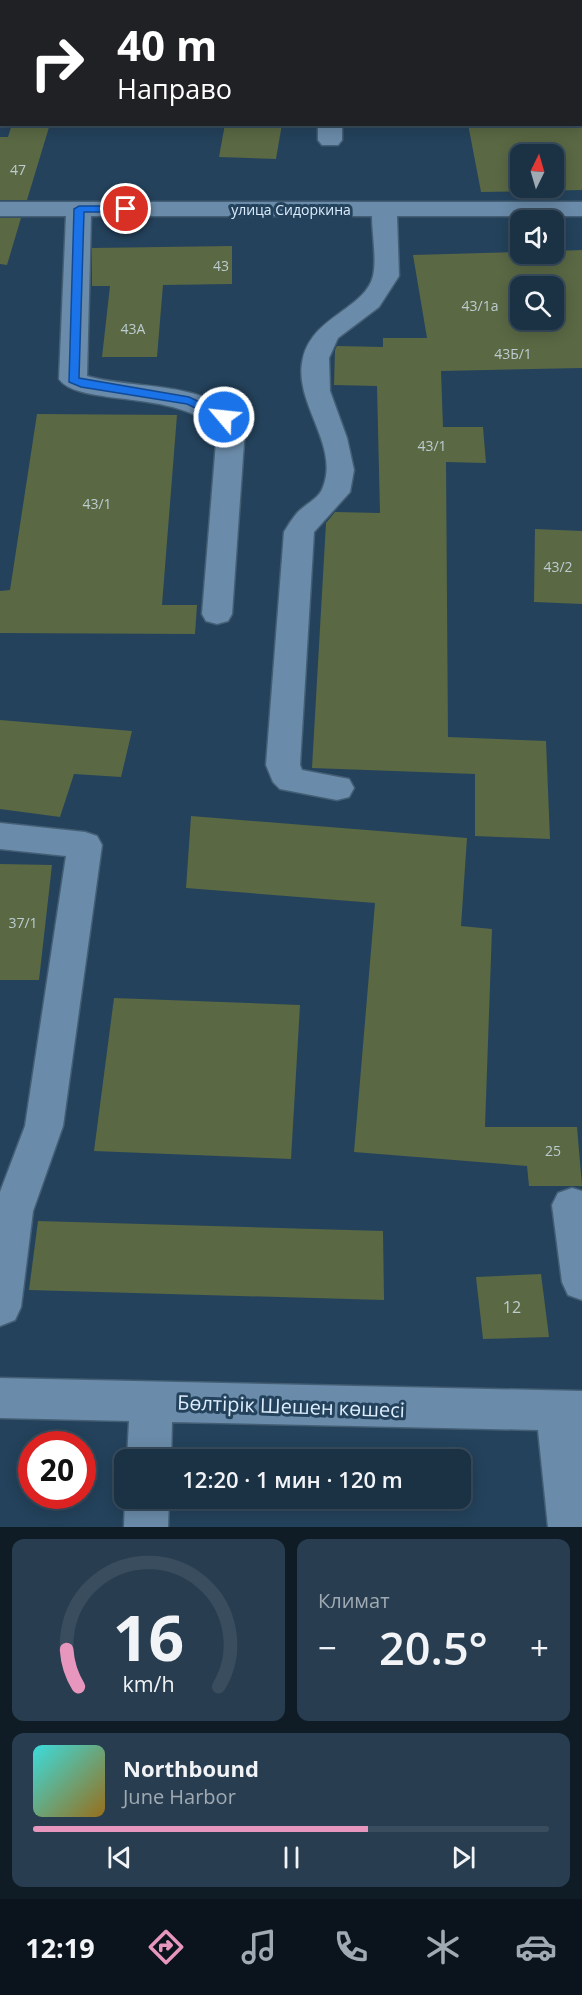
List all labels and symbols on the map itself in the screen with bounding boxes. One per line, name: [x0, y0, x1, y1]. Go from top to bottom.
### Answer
north arrow: [510, 144, 564, 198]
house number: 47: [10, 160, 26, 179]
pin: [100, 183, 151, 234]
street label: улица Сидоркина: [231, 200, 351, 219]
house number: 43: [213, 256, 229, 275]
house number: 43/1а: [462, 296, 498, 315]
house number: 43А: [121, 319, 146, 338]
house number: 43Б/1: [494, 344, 532, 363]
position arrow: [192, 385, 256, 449]
house number: 43/1: [417, 436, 447, 455]
house number: 43/1: [82, 494, 112, 513]
house number: 43/2: [543, 557, 573, 576]
house number: 37/1: [8, 913, 38, 932]
house number: 25: [545, 1141, 561, 1160]
house number: 12: [503, 1296, 521, 1318]
street label: Бөлтірік Шешен көшесі: [177, 1389, 405, 1423]
speed limit sign: 20: [18, 1431, 96, 1509]

